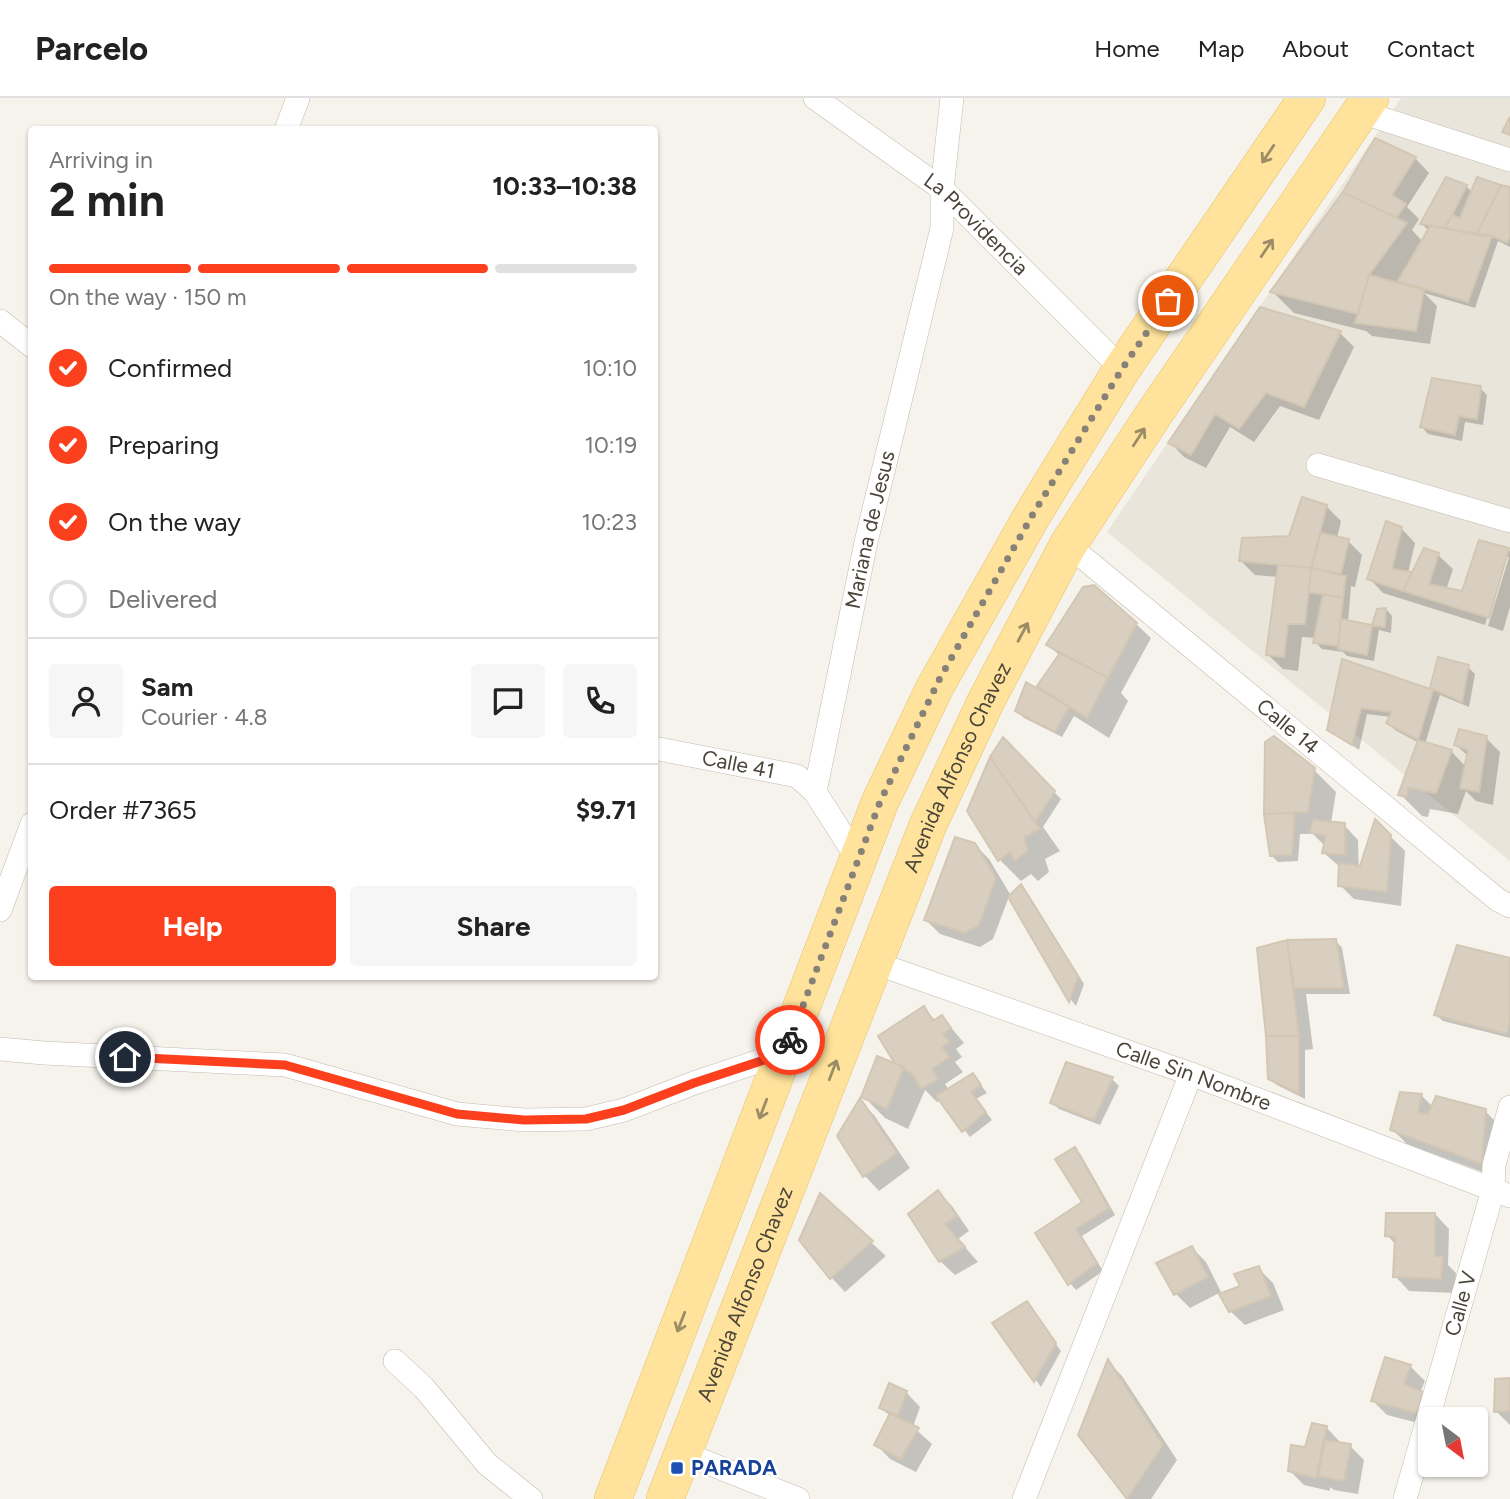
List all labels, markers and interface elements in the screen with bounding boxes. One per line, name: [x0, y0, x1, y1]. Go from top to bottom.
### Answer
text: Parcelo: [35, 29, 148, 68]
text: Home: [1094, 34, 1160, 63]
text: Map: [1198, 34, 1244, 63]
text: About: [1282, 34, 1349, 63]
text: Contact: [1387, 34, 1475, 63]
one-way arrow: [1261, 144, 1275, 164]
text: Arriving in: [49, 146, 153, 174]
street label: La Providencia: [919, 167, 1034, 280]
text: 10:33–10:38: [492, 170, 637, 202]
text: 2 min: [49, 172, 165, 228]
one-way arrow: [1260, 239, 1274, 259]
pin: [1138, 271, 1198, 331]
icon: bag: [1149, 282, 1187, 320]
text: On the way · 150 m: [49, 283, 246, 311]
icon: check: [49, 349, 87, 387]
text: Confirmed: [108, 352, 232, 384]
text: 10:10: [583, 354, 637, 382]
icon: check: [49, 426, 87, 464]
one-way arrow: [1132, 427, 1146, 447]
text: Preparing: [108, 429, 219, 461]
text: 10:19: [584, 431, 637, 459]
street label: Mariana de Jesus: [840, 448, 900, 611]
icon: check: [49, 503, 87, 541]
text: On the way: [108, 506, 241, 538]
text: 10:23: [582, 508, 637, 536]
text: Delivered: [108, 583, 217, 615]
one-way arrow: [1016, 622, 1030, 643]
street label: Avenida Alfonso Chavez: [898, 658, 1016, 876]
button: person: [49, 664, 123, 738]
button: chat: [471, 664, 545, 738]
button: phone: [563, 664, 637, 738]
text: Sam: [141, 671, 193, 703]
street label: Calle 14: [1252, 693, 1324, 759]
text: Courier · 4.8: [141, 703, 268, 731]
street label: Calle 41: [700, 745, 777, 783]
text: Order #7365: [49, 794, 197, 826]
text: $9.71: [576, 794, 637, 826]
button: Help: [49, 886, 336, 966]
button: Share: [350, 886, 637, 966]
courier: [755, 1005, 825, 1075]
icon: bike: [771, 1021, 809, 1059]
pin: [95, 1027, 155, 1087]
street label: Calle Sin Nombre: [1113, 1036, 1275, 1116]
icon: home: [106, 1038, 144, 1076]
one-way arrow: [827, 1060, 840, 1082]
one-way arrow: [756, 1098, 768, 1120]
street label: Avenida Alfonso Chavez: [691, 1183, 798, 1405]
street label: Calle V: [1439, 1268, 1481, 1339]
one-way arrow: [674, 1310, 687, 1332]
north arrow: [1418, 1407, 1488, 1477]
map controls: [1418, 1407, 1488, 1477]
place label: PARADA: [691, 1455, 777, 1480]
marker: PARADA: [669, 1460, 685, 1476]

